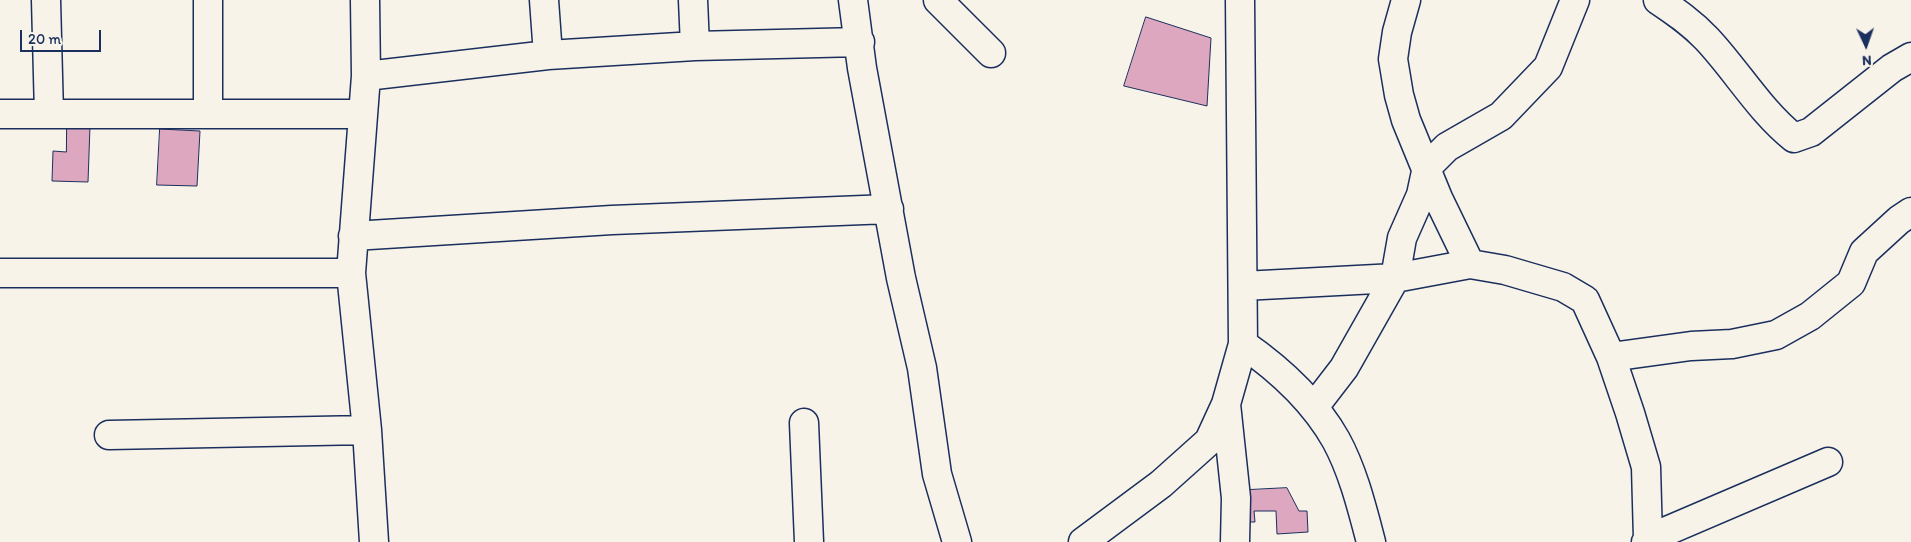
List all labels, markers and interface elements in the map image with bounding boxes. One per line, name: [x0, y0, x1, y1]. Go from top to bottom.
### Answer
scale bar: [22, 20, 104, 52]
north arrow: [1841, 20, 1891, 70]
text: 20 m: [28, 30, 61, 48]
text: N: [1862, 52, 1872, 69]

